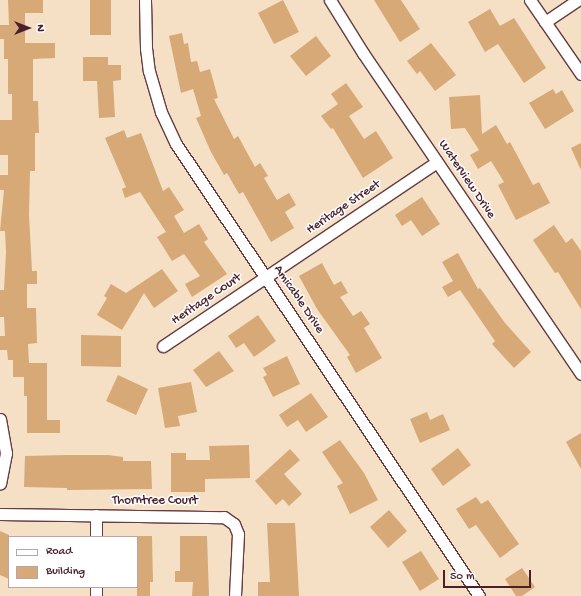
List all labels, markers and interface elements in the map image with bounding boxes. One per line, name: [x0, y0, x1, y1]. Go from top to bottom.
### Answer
north arrow: [8, 8, 48, 48]
text: N: [34, 24, 46, 32]
street label: Waterview Drive: [434, 138, 498, 222]
street label: Heritage Street: [304, 178, 384, 238]
street label: Amicable Drive: [269, 263, 327, 337]
street label: Heritage Court: [169, 271, 245, 329]
street label: Thorntree Court: [112, 493, 198, 509]
legend: [8, 536, 138, 588]
text: Road: [46, 545, 72, 559]
scale bar: [445, 562, 533, 588]
text: Building: [46, 565, 85, 579]
text: 50 m: [450, 570, 475, 584]

